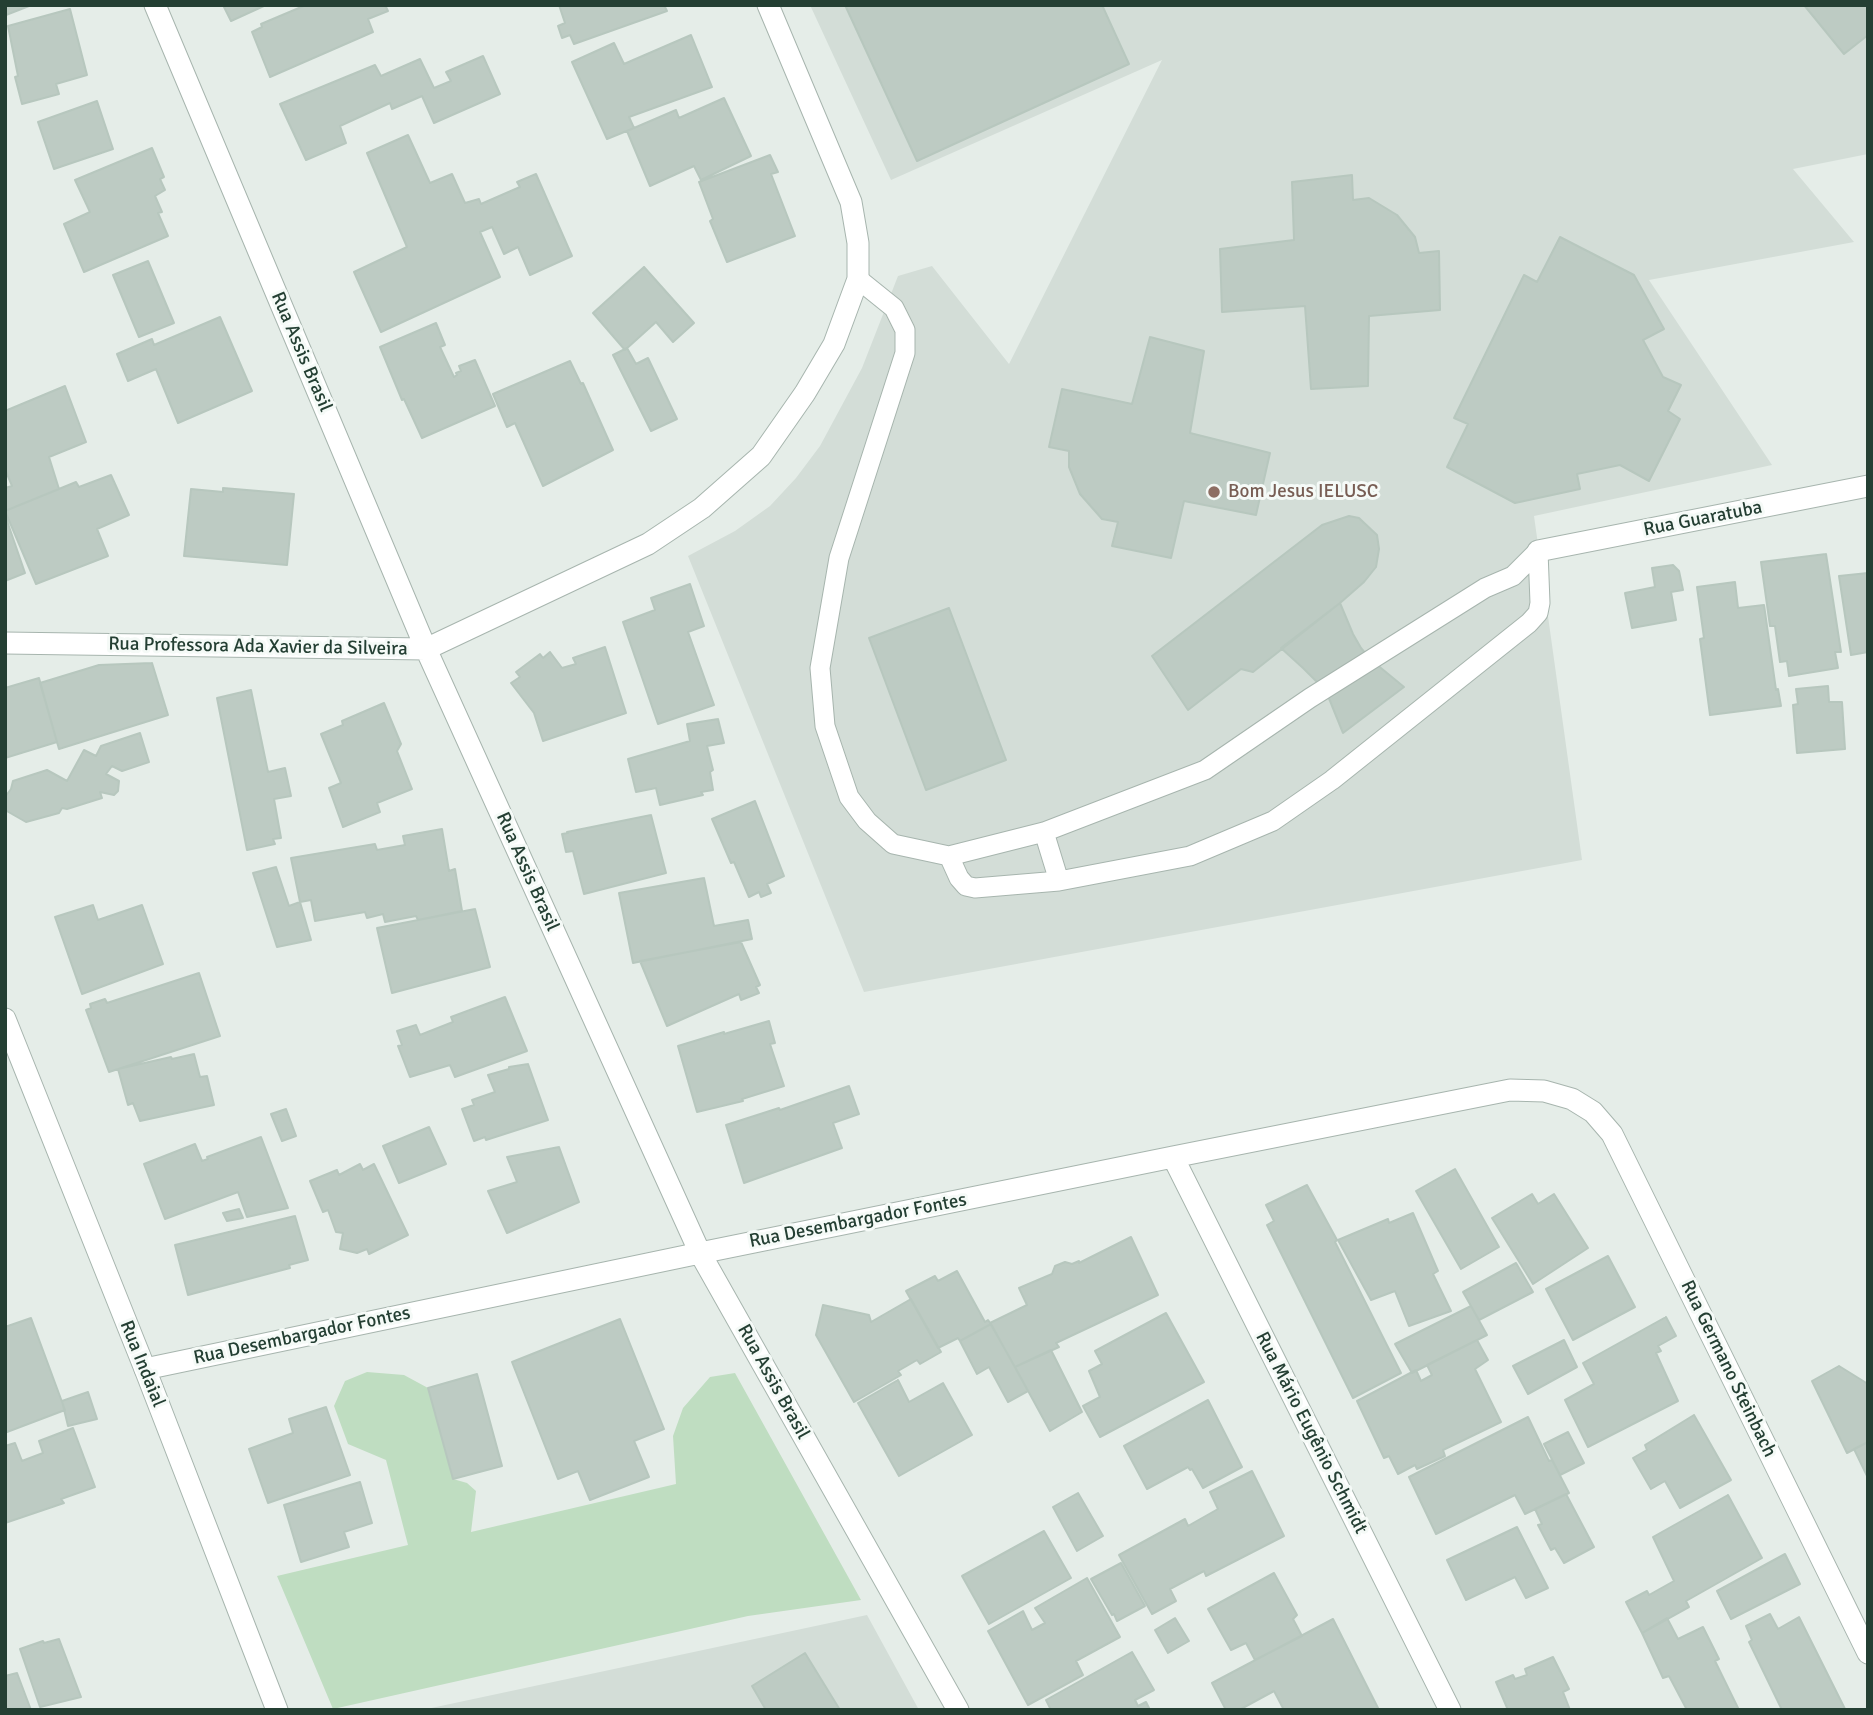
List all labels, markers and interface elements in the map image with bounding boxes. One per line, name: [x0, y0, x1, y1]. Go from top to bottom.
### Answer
street label: Rua Assis Brasil: [266, 289, 336, 415]
place label: Bom Jesus IELUSC: [1228, 481, 1378, 503]
marker: Bom Jesus IELUSC: [1206, 484, 1222, 500]
street label: Rua Guaratuba: [1642, 496, 1764, 542]
street label: Rua Professora Ada Xavier da Silveira: [108, 633, 408, 661]
street label: Rua Assis Brasil: [491, 809, 563, 935]
street label: Rua Desembargador Fontes: [747, 1189, 969, 1253]
street label: Rua Germano Steinbach: [1675, 1277, 1781, 1461]
street label: Rua Desembargador Fontes: [192, 1302, 412, 1370]
street label: Rua Indaial: [114, 1317, 170, 1411]
street label: Rua Assis Brasil: [732, 1321, 814, 1443]
street label: Rua Mário Eugênio Schmidt: [1250, 1328, 1372, 1538]

